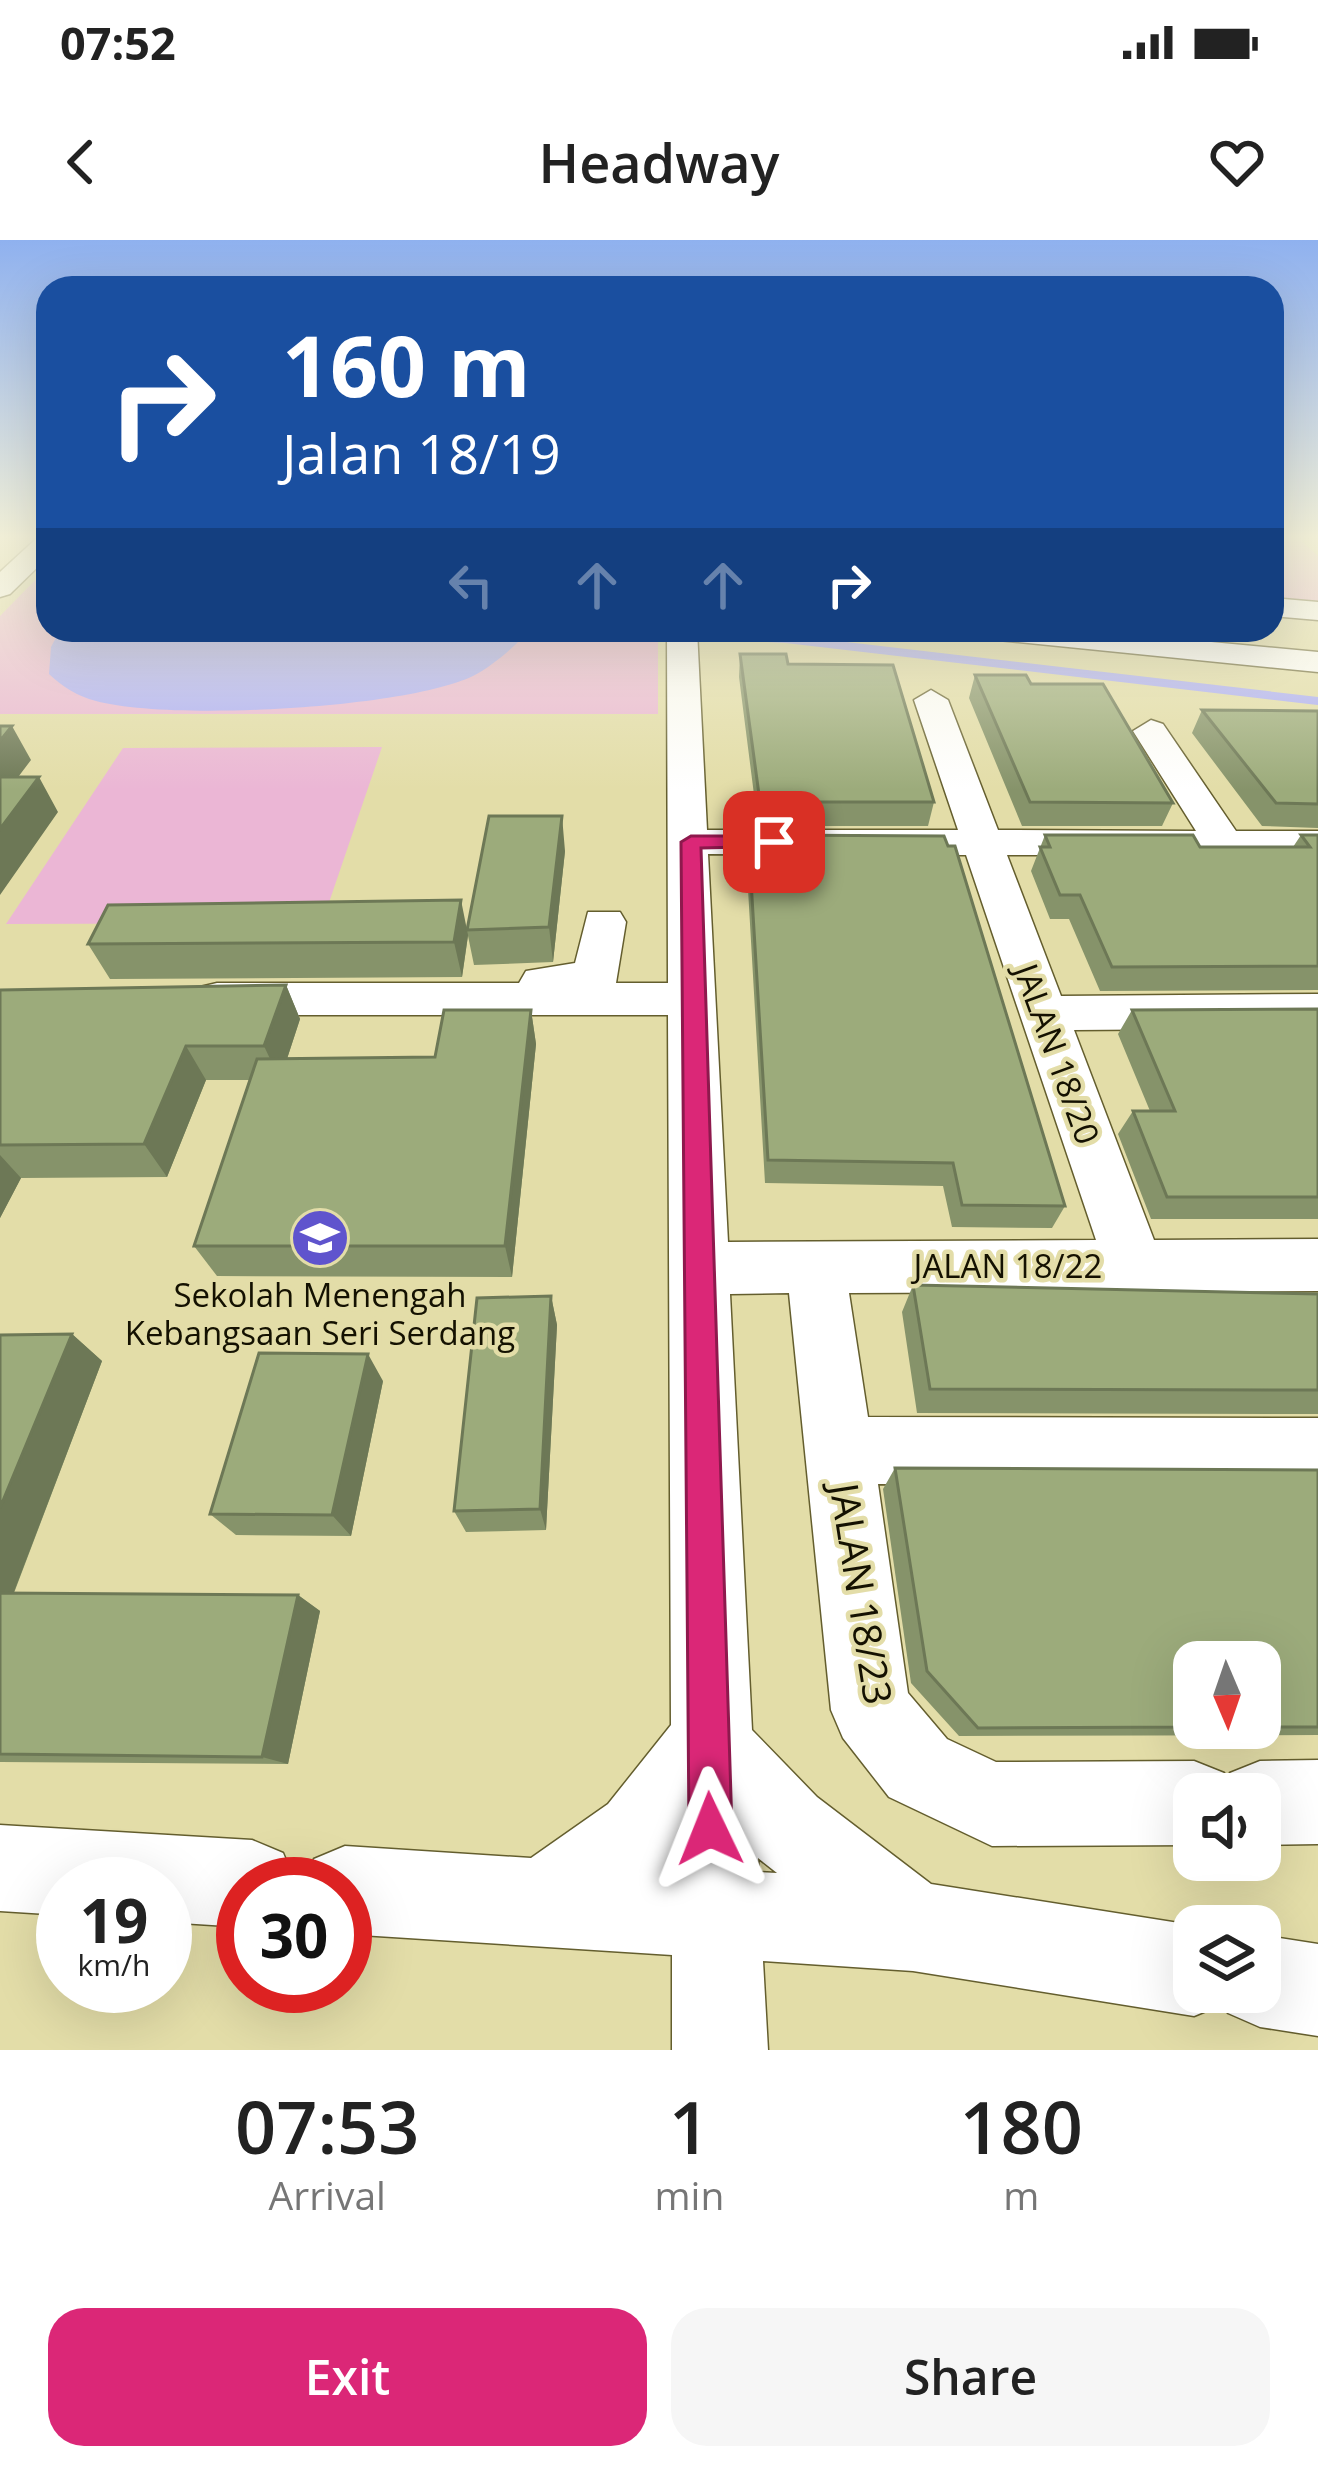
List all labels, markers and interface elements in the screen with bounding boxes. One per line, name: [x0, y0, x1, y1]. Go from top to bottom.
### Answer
text: 07:52: [60, 12, 176, 73]
text: Headway: [539, 125, 779, 199]
icon: back: [48, 129, 114, 195]
icon: heart: [1204, 129, 1270, 195]
text: 160 m: [282, 307, 530, 422]
icon: right: [84, 324, 240, 480]
text: Jalan 18/19: [282, 416, 561, 490]
icon: left: [438, 552, 504, 618]
icon: ahead: [564, 552, 630, 618]
icon: ahead: [690, 552, 756, 618]
icon: right: [816, 552, 882, 618]
pin: [723, 791, 825, 893]
icon: arrive: [741, 809, 807, 875]
street label: JALAN 18/20: [1003, 955, 1111, 1150]
school or university icon: Sekolah Menengah Kebangsaan Seri Serdang: [289, 1207, 351, 1269]
street label: JALAN 18/22: [911, 1243, 1102, 1288]
place label: Sekolah Menengah Kebangsaan Seri Serdang: [125, 1272, 515, 1355]
street label: JALAN 18/23: [818, 1475, 906, 1708]
north arrow: [1173, 1641, 1281, 1749]
map controls: [1173, 1641, 1281, 2013]
position arrow: [647, 1766, 773, 1892]
button: sound: [1173, 1773, 1281, 1881]
speed limit sign: 30: [216, 1857, 372, 2013]
text: 19: [80, 1879, 148, 1961]
button: layers: [1173, 1905, 1281, 2013]
text: km/h: [78, 1944, 150, 1985]
text: 07:53: [235, 2077, 419, 2175]
text: 1: [669, 2077, 710, 2175]
text: 180: [959, 2077, 1083, 2175]
text: Arrival: [269, 2168, 386, 2221]
text: min: [655, 2168, 724, 2221]
text: m: [1003, 2168, 1039, 2221]
button: Exit: [48, 2308, 647, 2446]
button: Share: [671, 2308, 1270, 2446]

